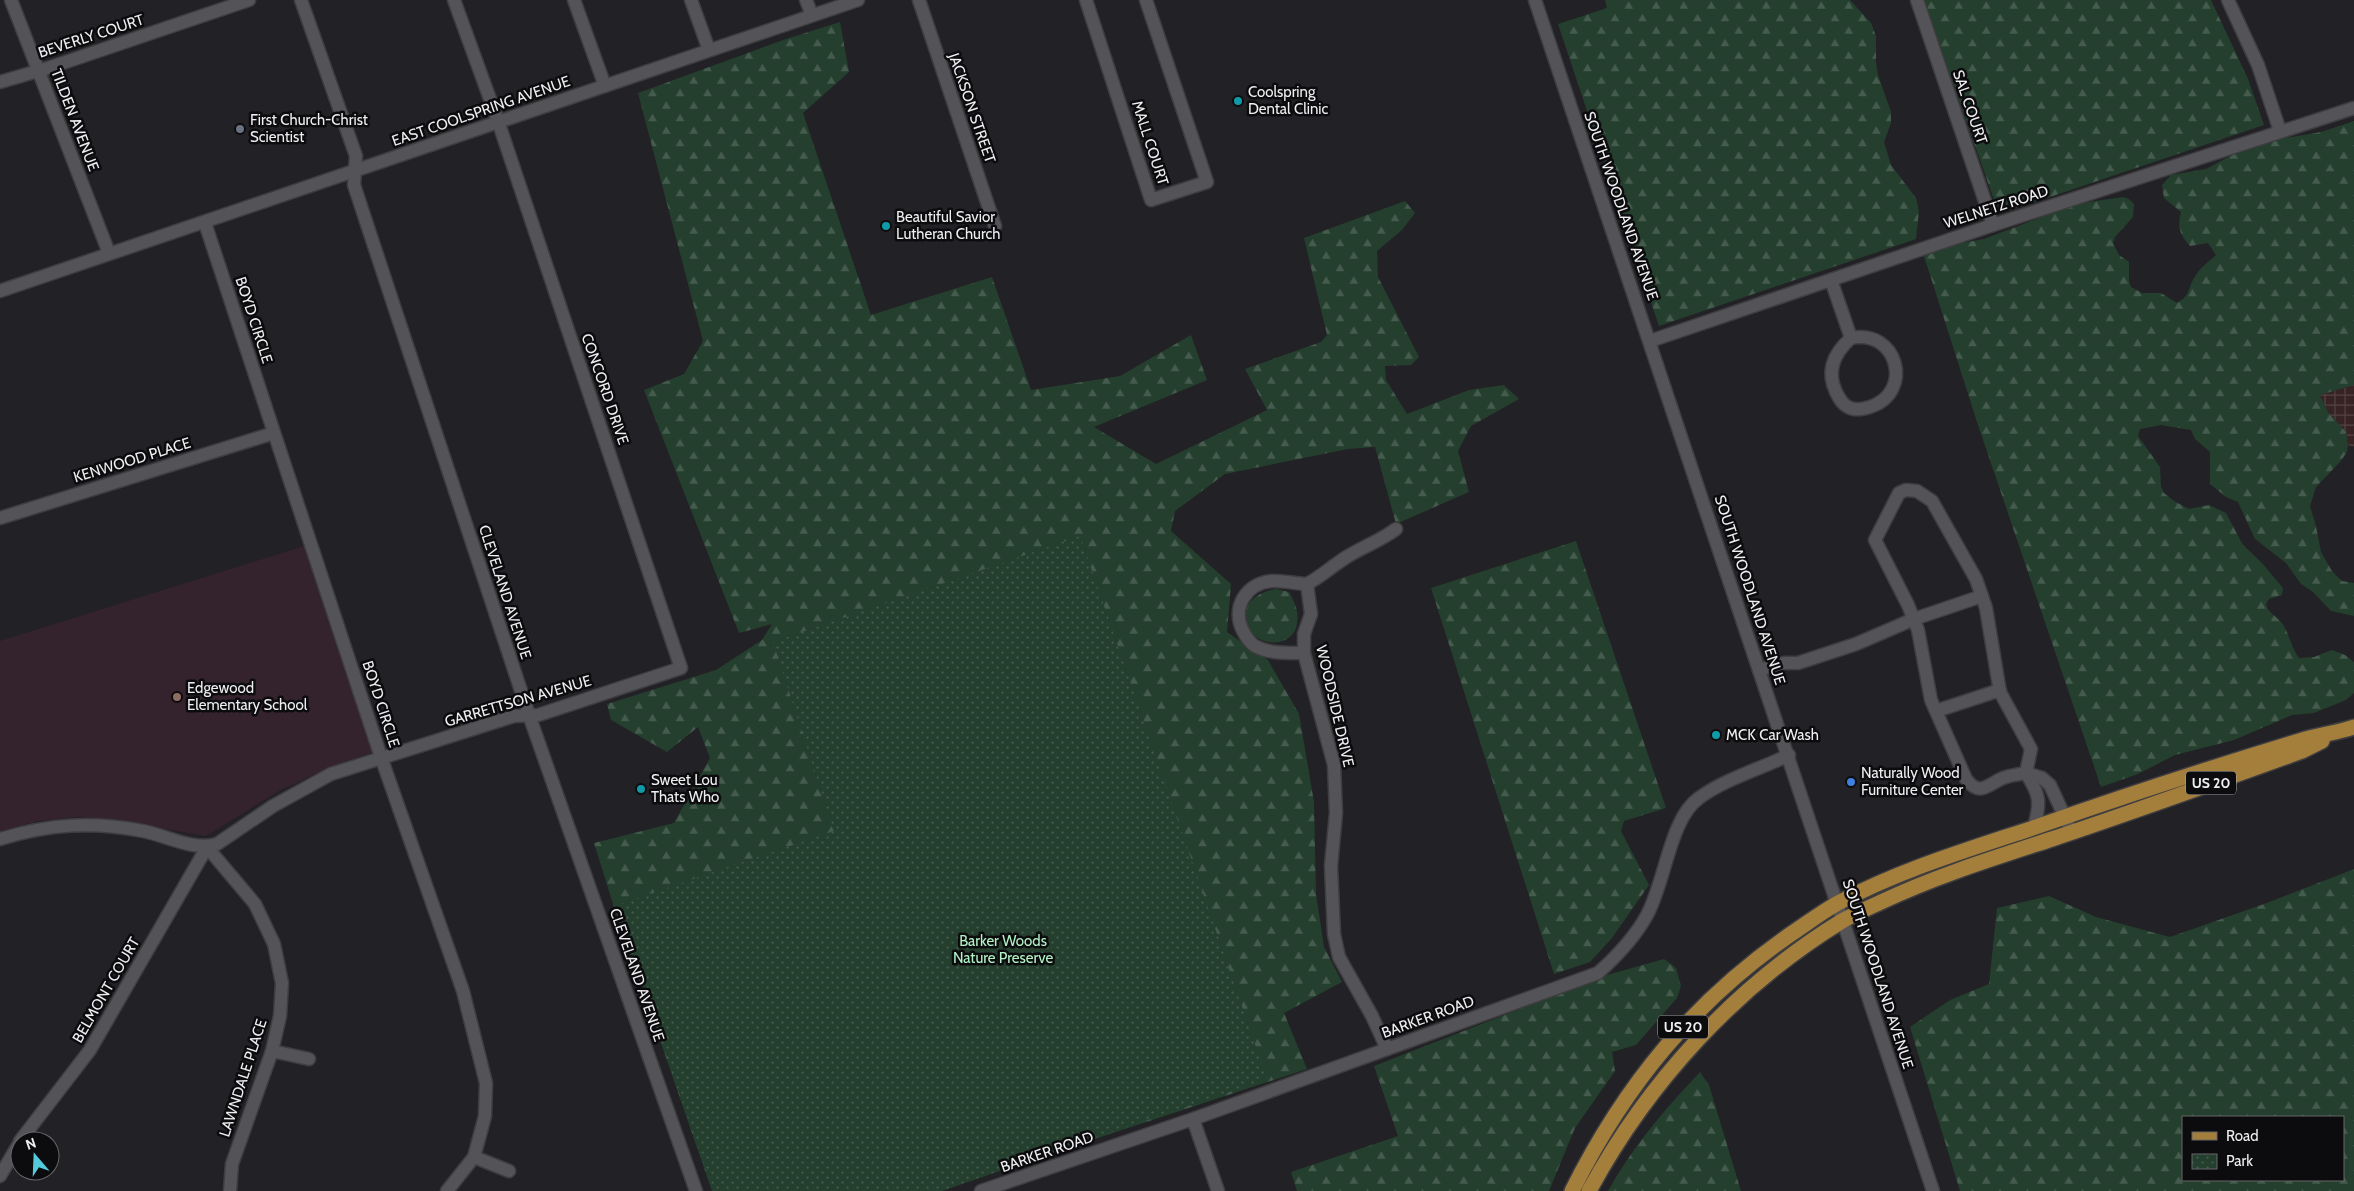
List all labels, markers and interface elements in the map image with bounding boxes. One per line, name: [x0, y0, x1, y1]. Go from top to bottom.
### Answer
street label: BEVERLY COURT: [36, 10, 146, 62]
street label: JACKSON STREET: [944, 50, 999, 165]
street label: TILDEN AVENUE: [47, 66, 103, 174]
street label: SAL COURT: [1949, 68, 1991, 146]
street label: EAST COOLSPRING AVENUE: [390, 72, 572, 150]
place label: Coolspring Dental Clinic: [1248, 83, 1328, 118]
marker: Coolspring Dental Clinic: [1232, 95, 1244, 107]
street label: MALL COURT: [1128, 98, 1172, 188]
street label: SOUTH WOODLAND AVENUE: [1580, 109, 1662, 303]
place label: First Church-Christ Scientist: [250, 111, 368, 146]
marker: First Church-Christ Scientist: [234, 123, 246, 135]
street label: WELNETZ ROAD: [1941, 182, 2051, 232]
place label: Beautiful Savior Lutheran Church: [896, 208, 1000, 243]
marker: Beautiful Savior Lutheran Church: [880, 220, 892, 232]
street label: BOYD CIRCLE: [232, 274, 276, 366]
street label: CONCORD DRIVE: [578, 331, 632, 447]
street label: KENWOOD PLACE: [71, 434, 193, 486]
street label: SOUTH WOODLAND AVENUE: [1711, 493, 1789, 687]
street label: CLEVELAND AVENUE: [475, 523, 535, 661]
street label: WOODSIDE DRIVE: [1312, 643, 1358, 769]
street label: BOYD CIRCLE: [359, 658, 403, 750]
street label: GARRETTSON AVENUE: [443, 671, 593, 731]
place label: Edgewood Elementary School: [187, 679, 308, 714]
marker: Edgewood Elementary School: [171, 691, 183, 703]
place label: MCK Car Wash: [1726, 726, 1819, 744]
marker: MCK Car Wash: [1710, 729, 1722, 741]
place label: Naturally Wood Furniture Center: [1861, 764, 1964, 799]
place label: Sweet Lou Thats Who: [651, 771, 719, 806]
road number: US 20: [2186, 771, 2236, 794]
marker: Naturally Wood Furniture Center: [1845, 776, 1857, 788]
marker: Sweet Lou Thats Who: [635, 783, 647, 795]
street label: SOUTH WOODLAND AVENUE: [1839, 877, 1917, 1071]
street label: CLEVELAND AVENUE: [606, 906, 668, 1044]
park label: Barker Woods Nature Preserve: [953, 932, 1053, 967]
street label: BELMONT COURT: [69, 934, 143, 1046]
street label: BARKER ROAD: [1379, 992, 1477, 1042]
road number: US 20: [1658, 1016, 1708, 1038]
street label: LAWNDALE PLACE: [215, 1017, 271, 1139]
legend: [2182, 1116, 2344, 1181]
text: Road: [2226, 1127, 2259, 1145]
street label: BARKER ROAD: [998, 1128, 1096, 1176]
north arrow: [10, 1131, 60, 1181]
text: N: [23, 1134, 38, 1154]
text: Park: [2226, 1152, 2253, 1170]

